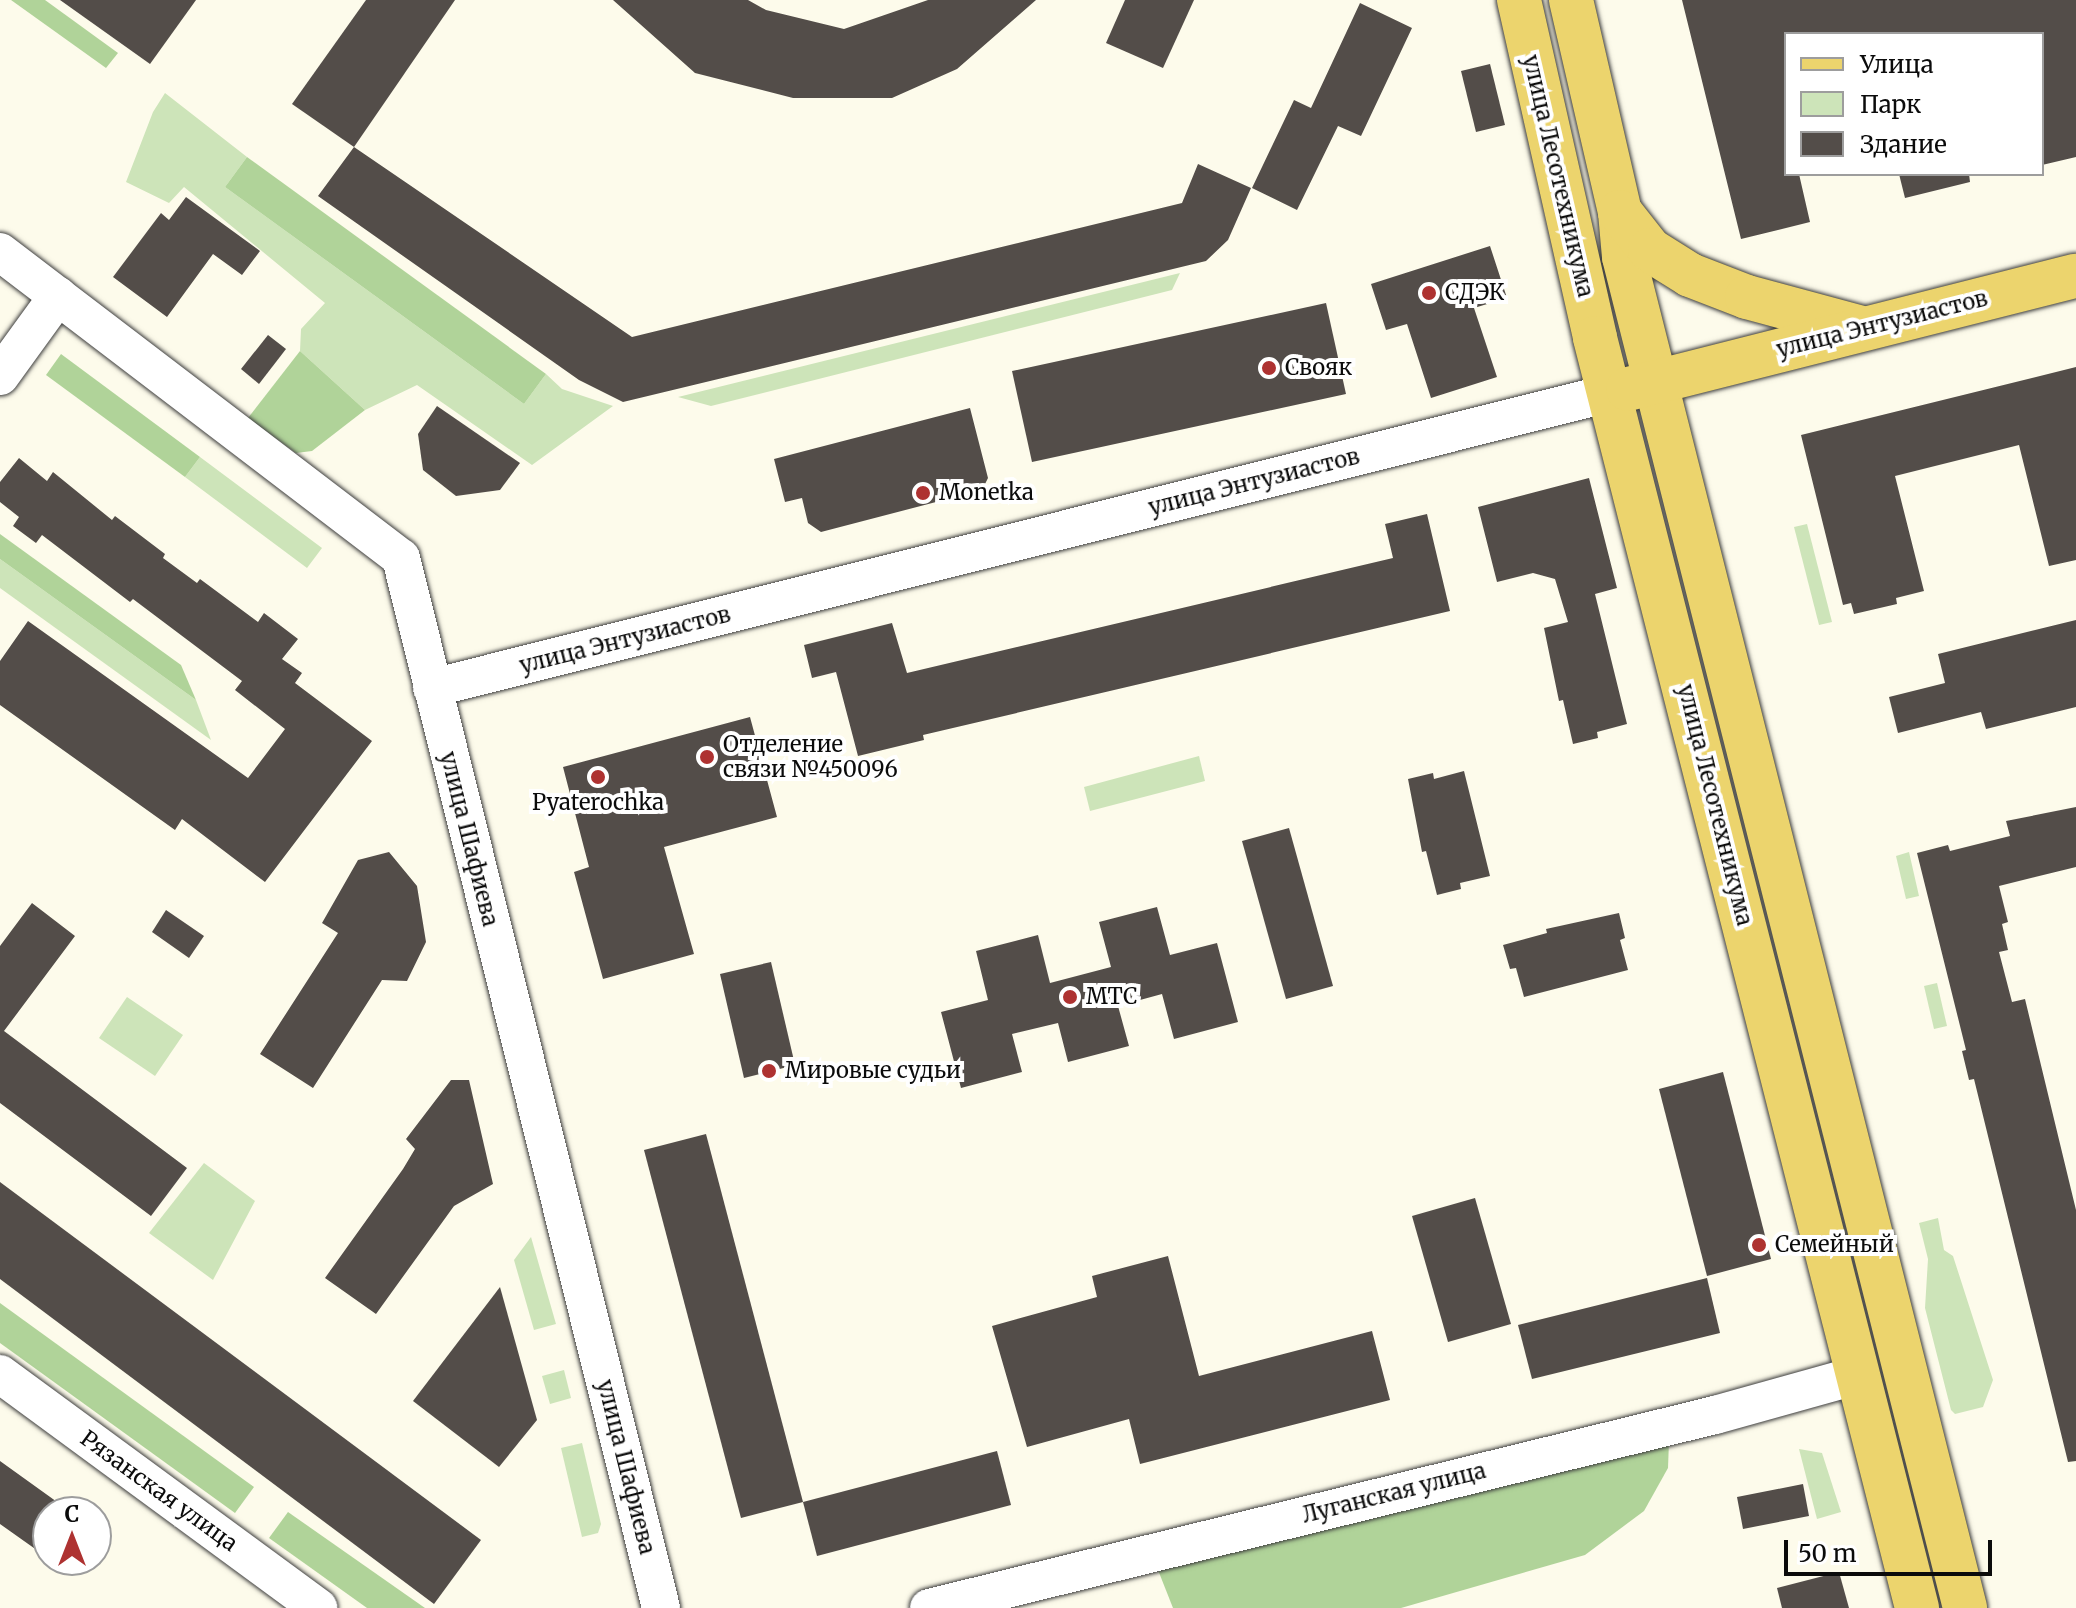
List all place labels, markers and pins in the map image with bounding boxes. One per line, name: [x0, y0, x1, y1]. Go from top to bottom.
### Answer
place label: СДЭК: [1445, 280, 1504, 306]
marker: СДЭК: [1420, 284, 1438, 302]
place label: Свояк: [1285, 355, 1352, 381]
marker: Свояк: [1260, 359, 1278, 377]
place label: Monetka: [939, 480, 1034, 506]
marker: Monetka: [914, 484, 932, 502]
place label: Отделение связи №450096: [723, 731, 898, 782]
marker: Отделение связи №450096: [698, 748, 716, 766]
marker: Pyaterochka: [589, 768, 607, 786]
place label: Pyaterochka: [532, 790, 664, 816]
place label: МТС: [1086, 984, 1137, 1010]
marker: МТС: [1061, 988, 1079, 1006]
place label: Мировые судьи: [785, 1058, 961, 1084]
marker: Мировые судьи: [760, 1062, 778, 1080]
place label: Семейный: [1775, 1232, 1894, 1258]
marker: Семейный: [1750, 1236, 1768, 1254]

